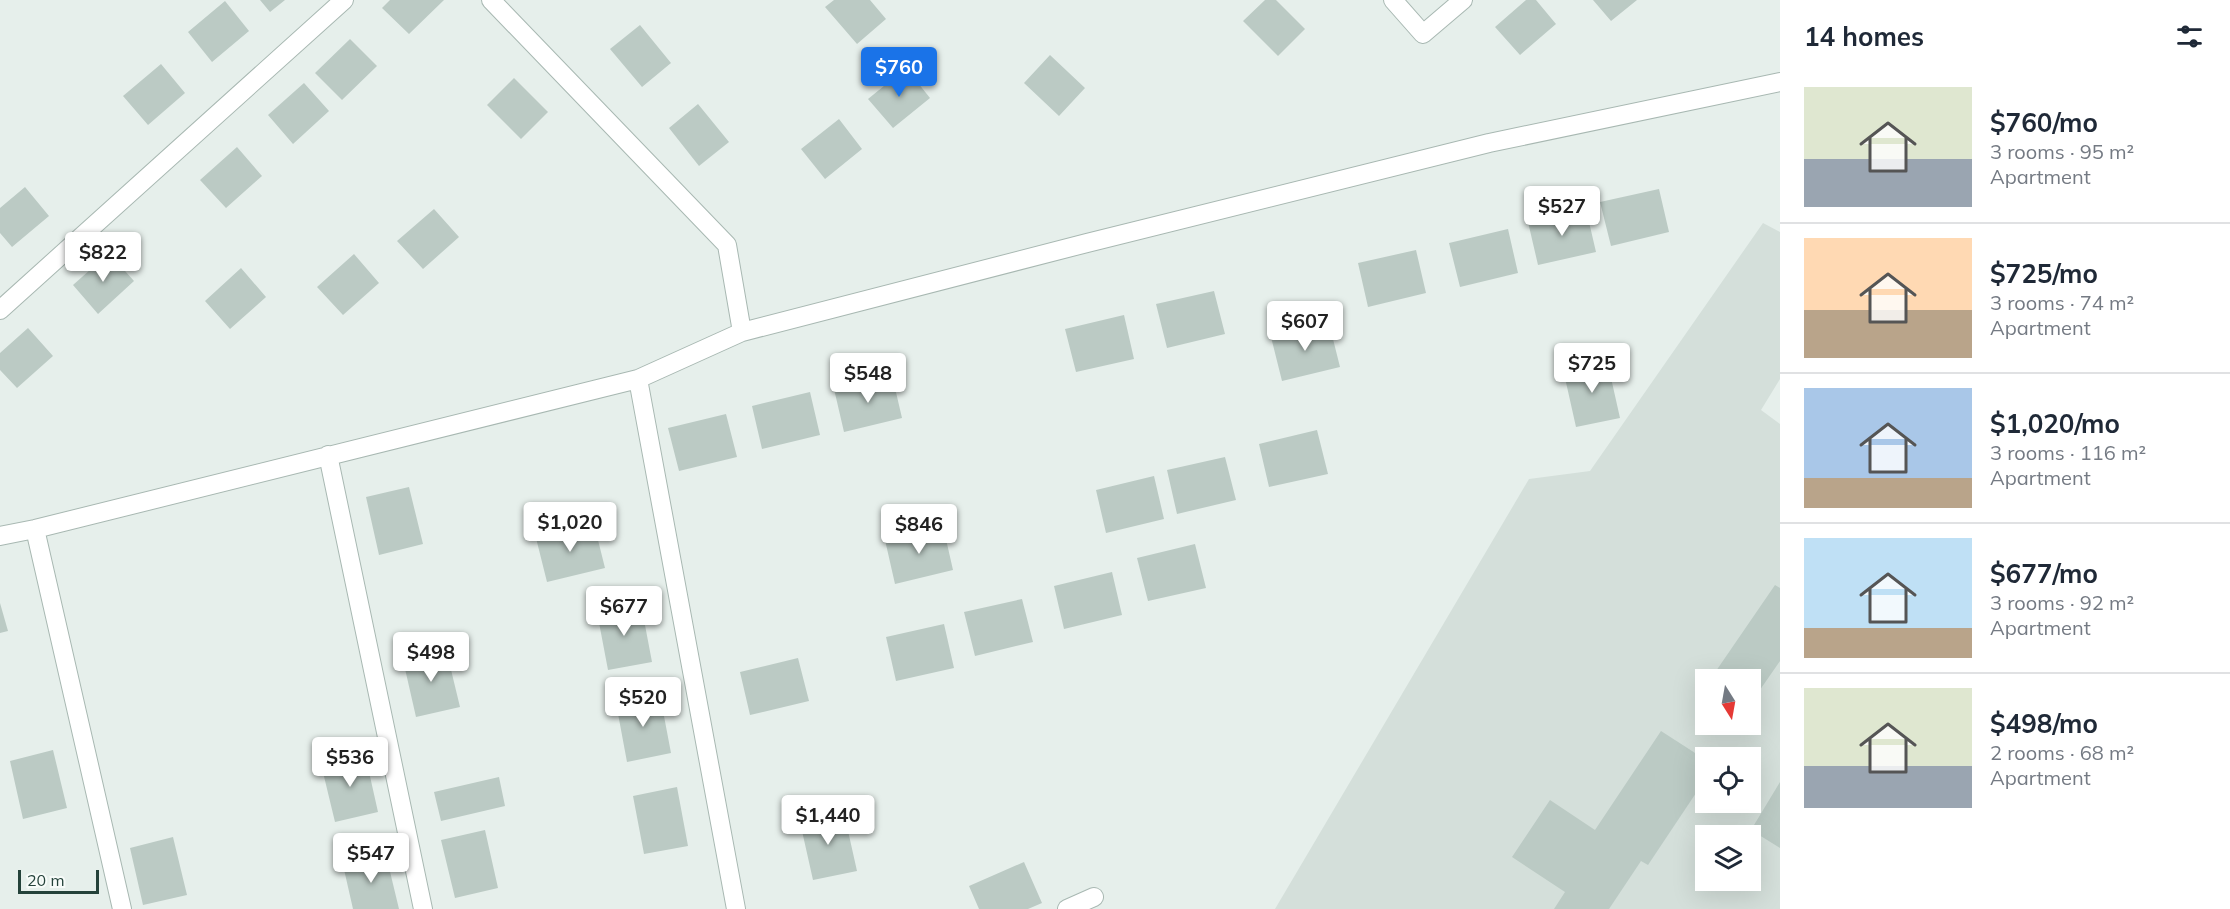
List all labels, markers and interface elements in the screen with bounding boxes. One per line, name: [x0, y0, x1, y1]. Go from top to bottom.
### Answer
text: 14 homes: [1804, 20, 1924, 53]
icon: filters: [2173, 20, 2206, 53]
pin: $760: [863, 47, 935, 98]
text: $760: [875, 54, 923, 79]
text: $760/mo: [1990, 106, 2098, 139]
icon: home: [1852, 111, 1924, 183]
text: 3 rooms · 95 m²: [1990, 139, 2134, 164]
text: Apartment: [1990, 164, 2091, 189]
pin: $527: [1526, 186, 1598, 237]
text: $527: [1538, 193, 1586, 218]
pin: $822: [67, 232, 139, 283]
text: $822: [79, 239, 127, 264]
text: $725/mo: [1990, 257, 2098, 290]
icon: home: [1852, 262, 1924, 334]
text: 3 rooms · 74 m²: [1990, 290, 2134, 315]
pin: $607: [1269, 301, 1341, 352]
text: $607: [1281, 308, 1329, 333]
text: Apartment: [1990, 315, 2091, 340]
pin: $725: [1556, 343, 1628, 394]
text: $725: [1568, 350, 1616, 375]
pin: $548: [832, 353, 904, 404]
text: $548: [844, 360, 892, 385]
text: $1,020/mo: [1990, 407, 2120, 440]
icon: home: [1852, 412, 1924, 484]
text: 3 rooms · 116 m²: [1990, 440, 2146, 465]
text: Apartment: [1990, 465, 2091, 490]
pin: $1,020: [521, 502, 619, 553]
pin: $846: [883, 504, 955, 555]
text: $1,020: [538, 509, 602, 534]
text: $846: [895, 511, 943, 536]
text: $677/mo: [1990, 557, 2098, 590]
icon: home: [1852, 562, 1924, 634]
pin: $677: [588, 586, 660, 637]
text: 3 rooms · 92 m²: [1990, 590, 2134, 615]
text: $677: [600, 593, 648, 618]
text: Apartment: [1990, 615, 2091, 640]
pin: $498: [395, 632, 467, 683]
text: $498: [407, 639, 455, 664]
north arrow: [1695, 669, 1761, 735]
map controls: [1695, 669, 1761, 891]
pin: $520: [607, 677, 679, 728]
text: $520: [619, 684, 667, 709]
text: $498/mo: [1990, 707, 2098, 740]
icon: home: [1852, 712, 1924, 784]
pin: $536: [314, 737, 386, 788]
text: 2 rooms · 68 m²: [1990, 740, 2134, 765]
text: $536: [326, 744, 374, 769]
button: locate: [1695, 747, 1761, 813]
text: Apartment: [1990, 765, 2091, 790]
pin: $1,440: [779, 795, 877, 846]
text: $1,440: [796, 802, 860, 827]
button: layers: [1695, 825, 1761, 891]
pin: $547: [335, 833, 407, 884]
text: $547: [347, 840, 395, 865]
scale bar: [18, 867, 99, 894]
text: 20 m: [27, 870, 64, 890]

